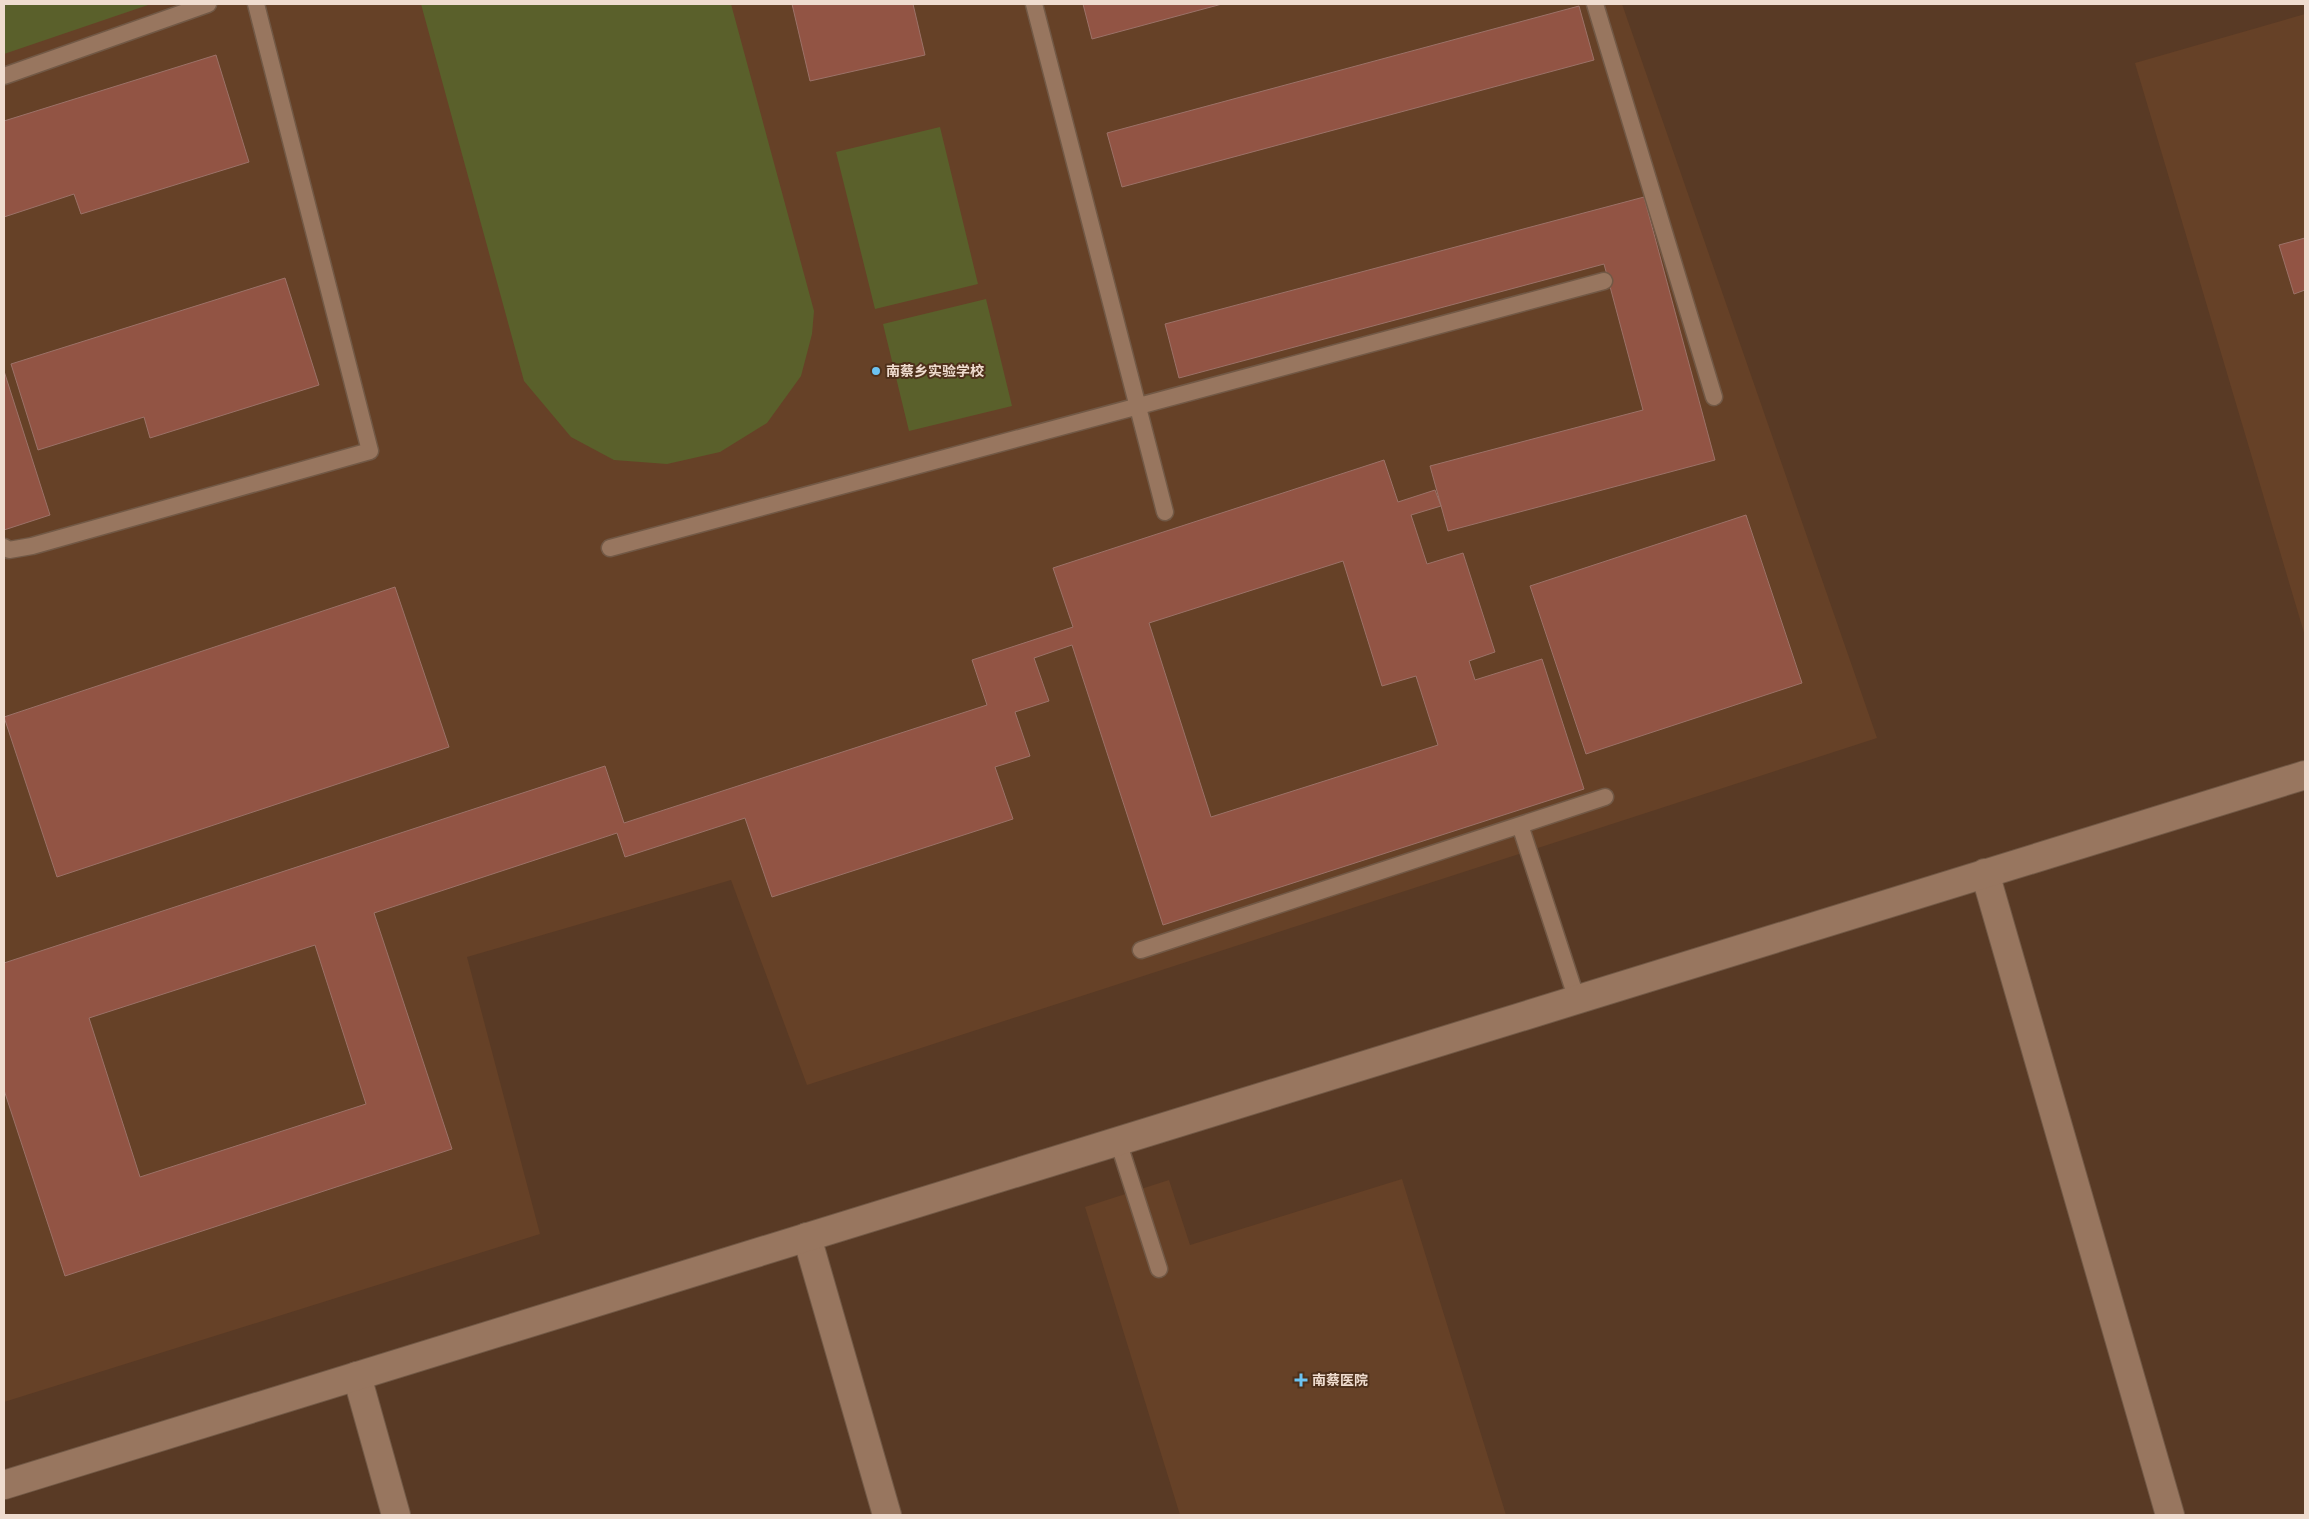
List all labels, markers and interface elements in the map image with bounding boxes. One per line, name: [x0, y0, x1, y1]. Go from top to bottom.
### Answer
place label: 南蔡乡实验学校: [886, 363, 984, 380]
marker: 南蔡乡实验学校: [870, 365, 882, 377]
place label: 南蔡医院: [1312, 1372, 1368, 1389]
marker: 南蔡医院: [1294, 1373, 1308, 1387]

